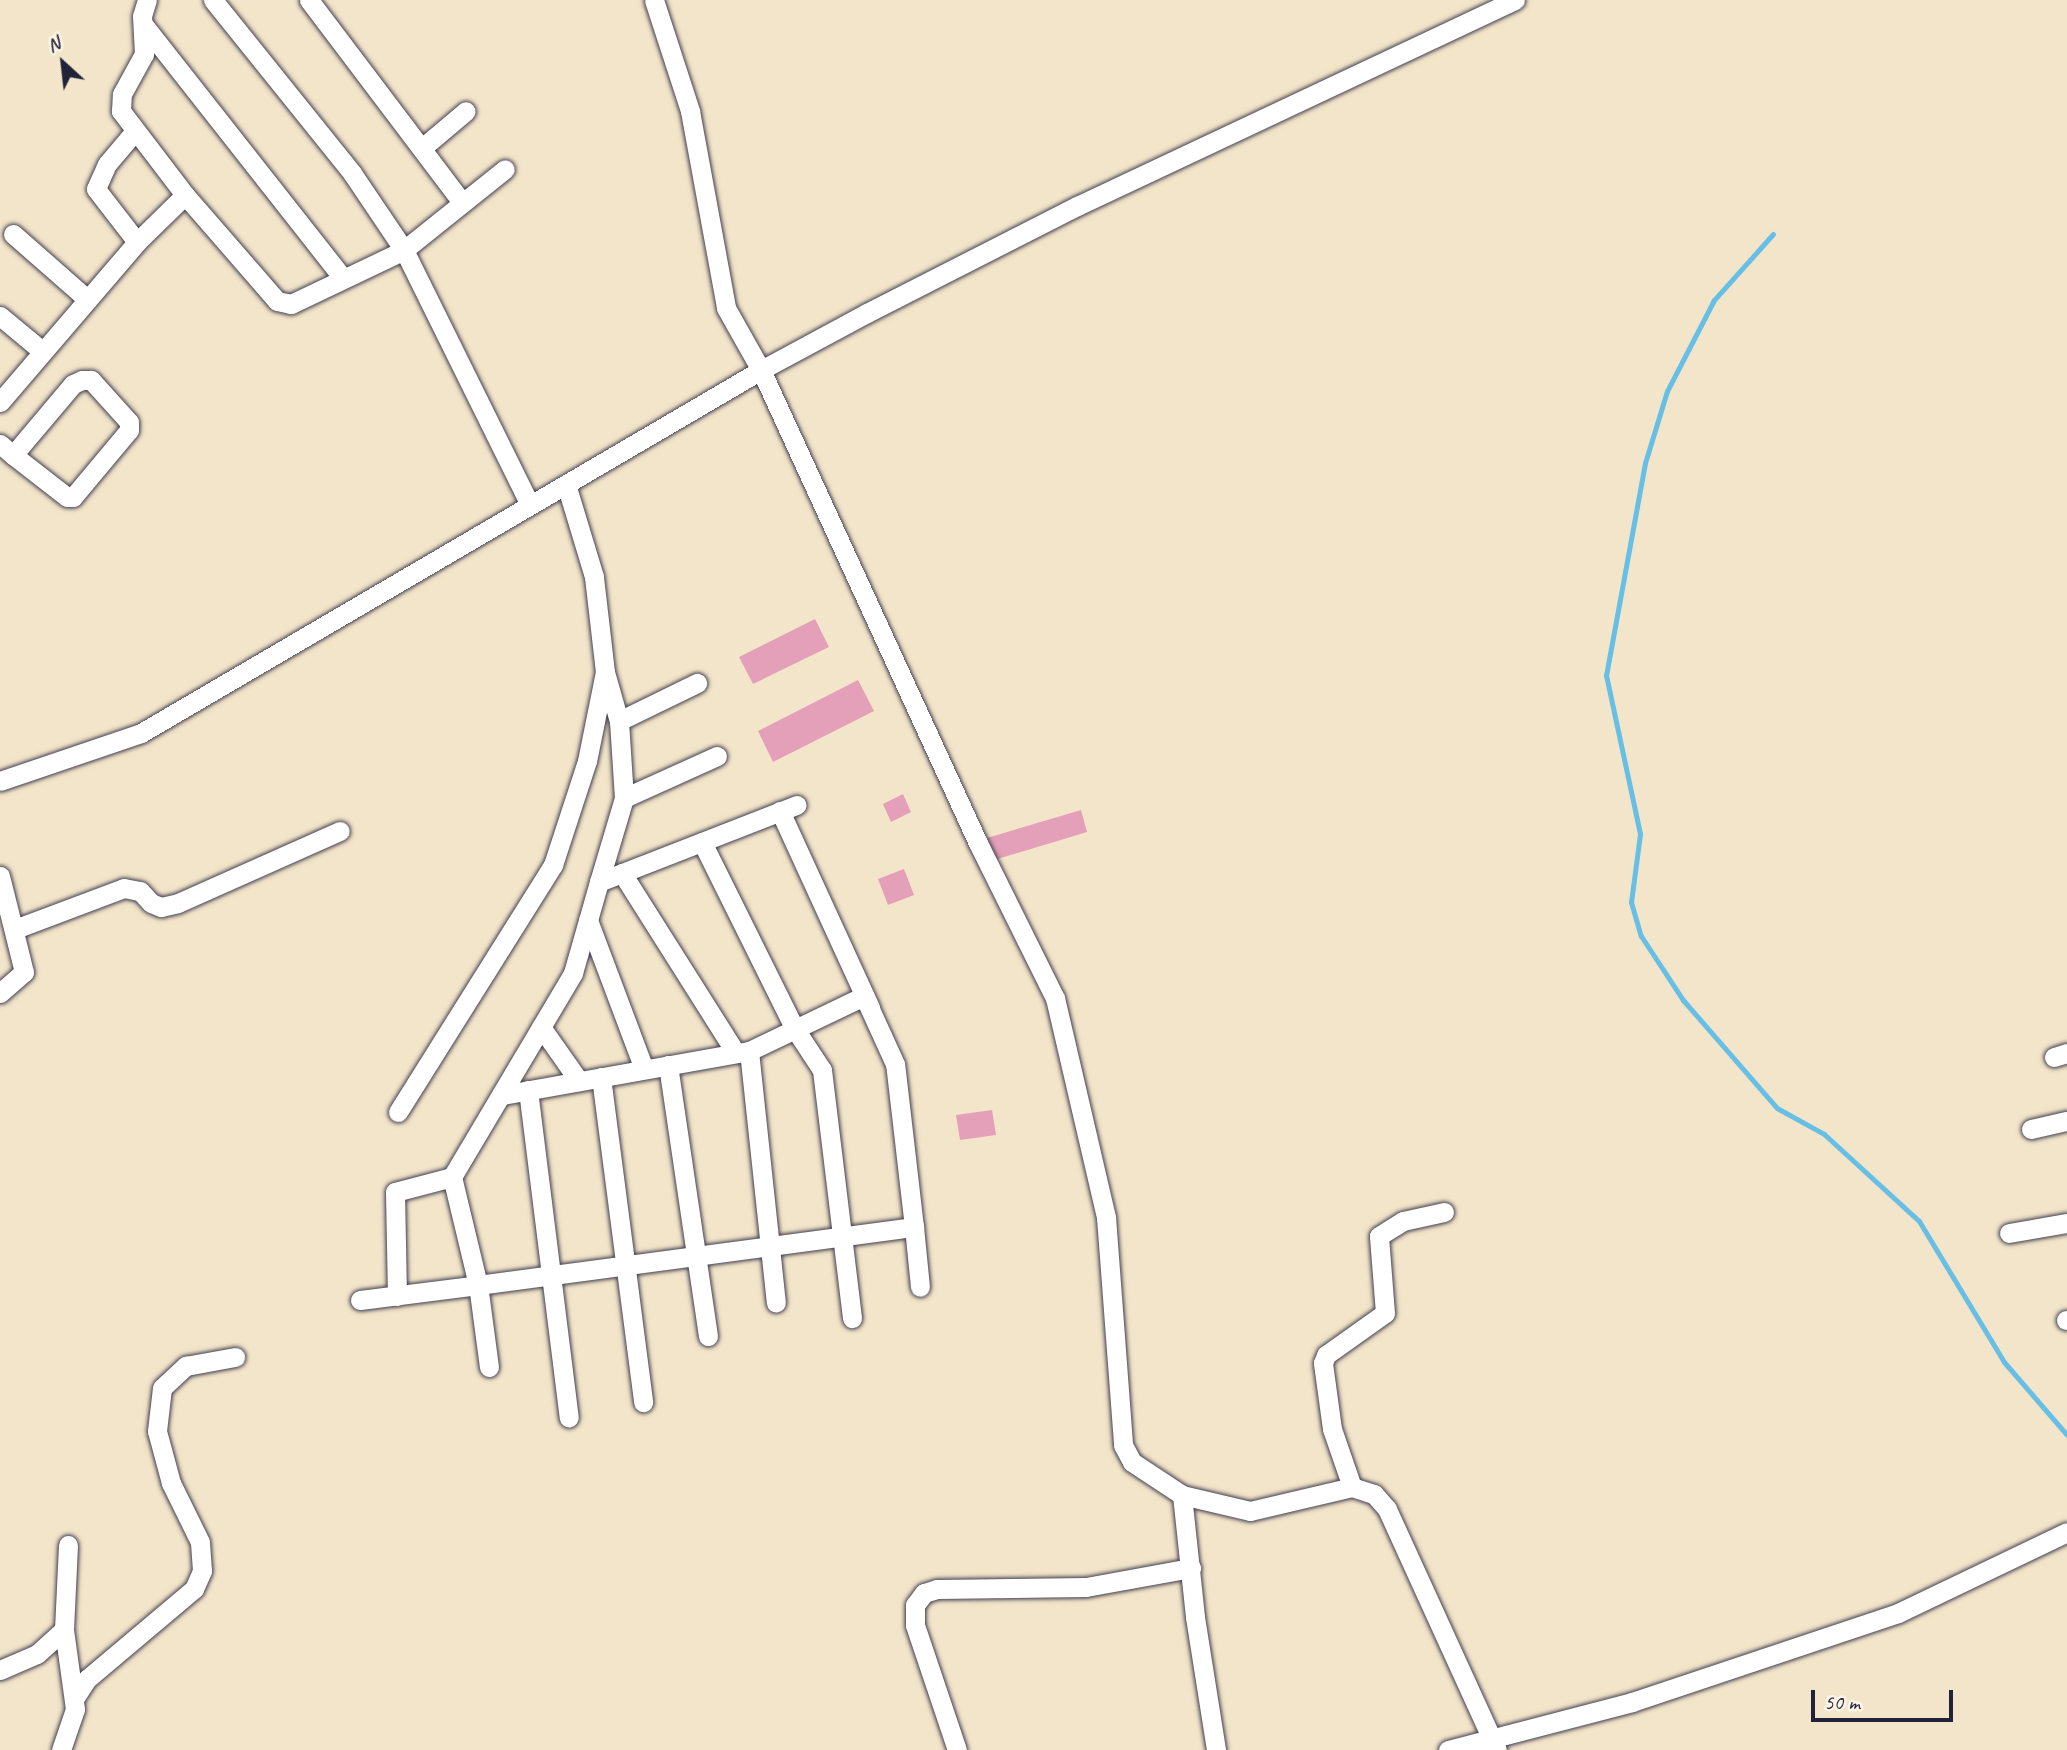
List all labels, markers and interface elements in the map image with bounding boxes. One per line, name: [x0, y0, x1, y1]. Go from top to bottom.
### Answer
north arrow: [28, 28, 98, 98]
text: N: [43, 31, 64, 58]
scale bar: [1815, 1676, 1957, 1720]
text: 50 m: [1824, 1689, 1860, 1715]

